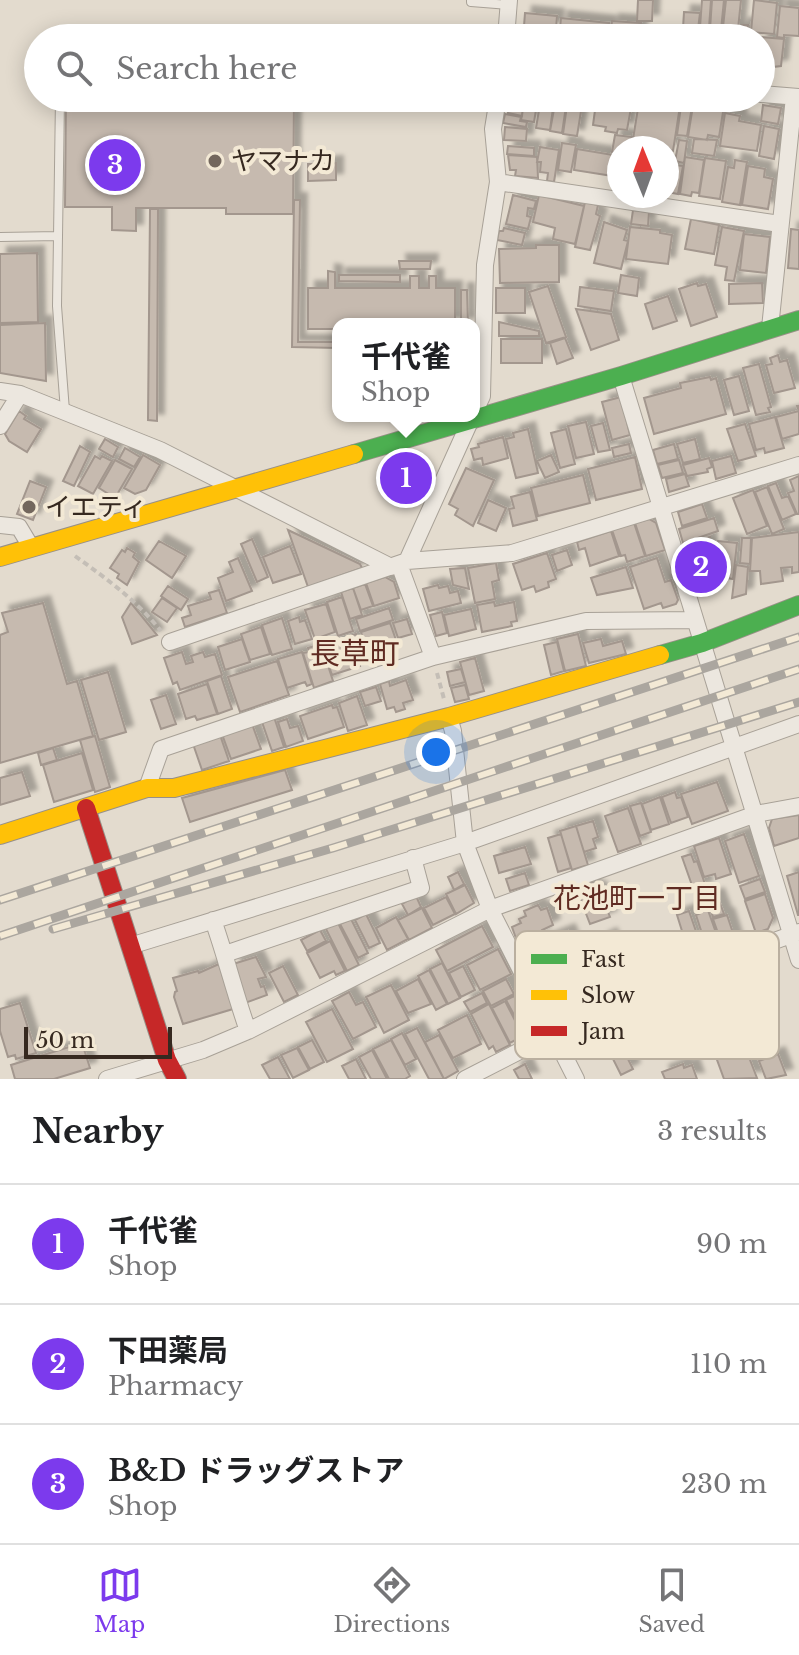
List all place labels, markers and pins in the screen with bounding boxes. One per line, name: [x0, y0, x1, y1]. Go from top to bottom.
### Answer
pin: 3: [89, 135, 141, 195]
place label: ヤマナカ: [231, 145, 335, 177]
marker: ヤマナカ: [206, 152, 224, 170]
pin: 1: [380, 448, 432, 508]
place label: イエティ: [45, 491, 147, 523]
marker: イエティ: [20, 498, 38, 516]
pin: 2: [675, 537, 727, 597]

